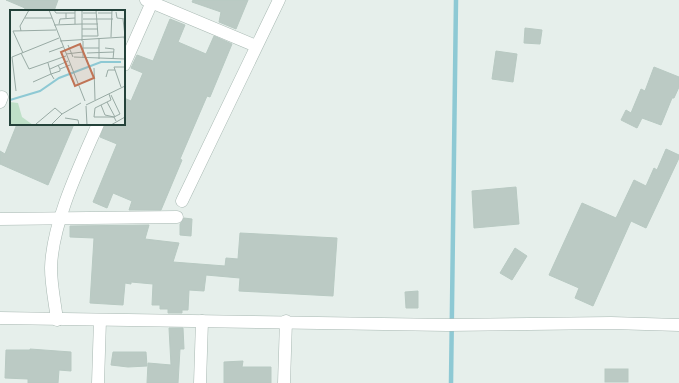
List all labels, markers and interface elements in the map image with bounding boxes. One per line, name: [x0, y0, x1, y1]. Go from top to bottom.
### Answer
inset map: [10, 10, 125, 125]

